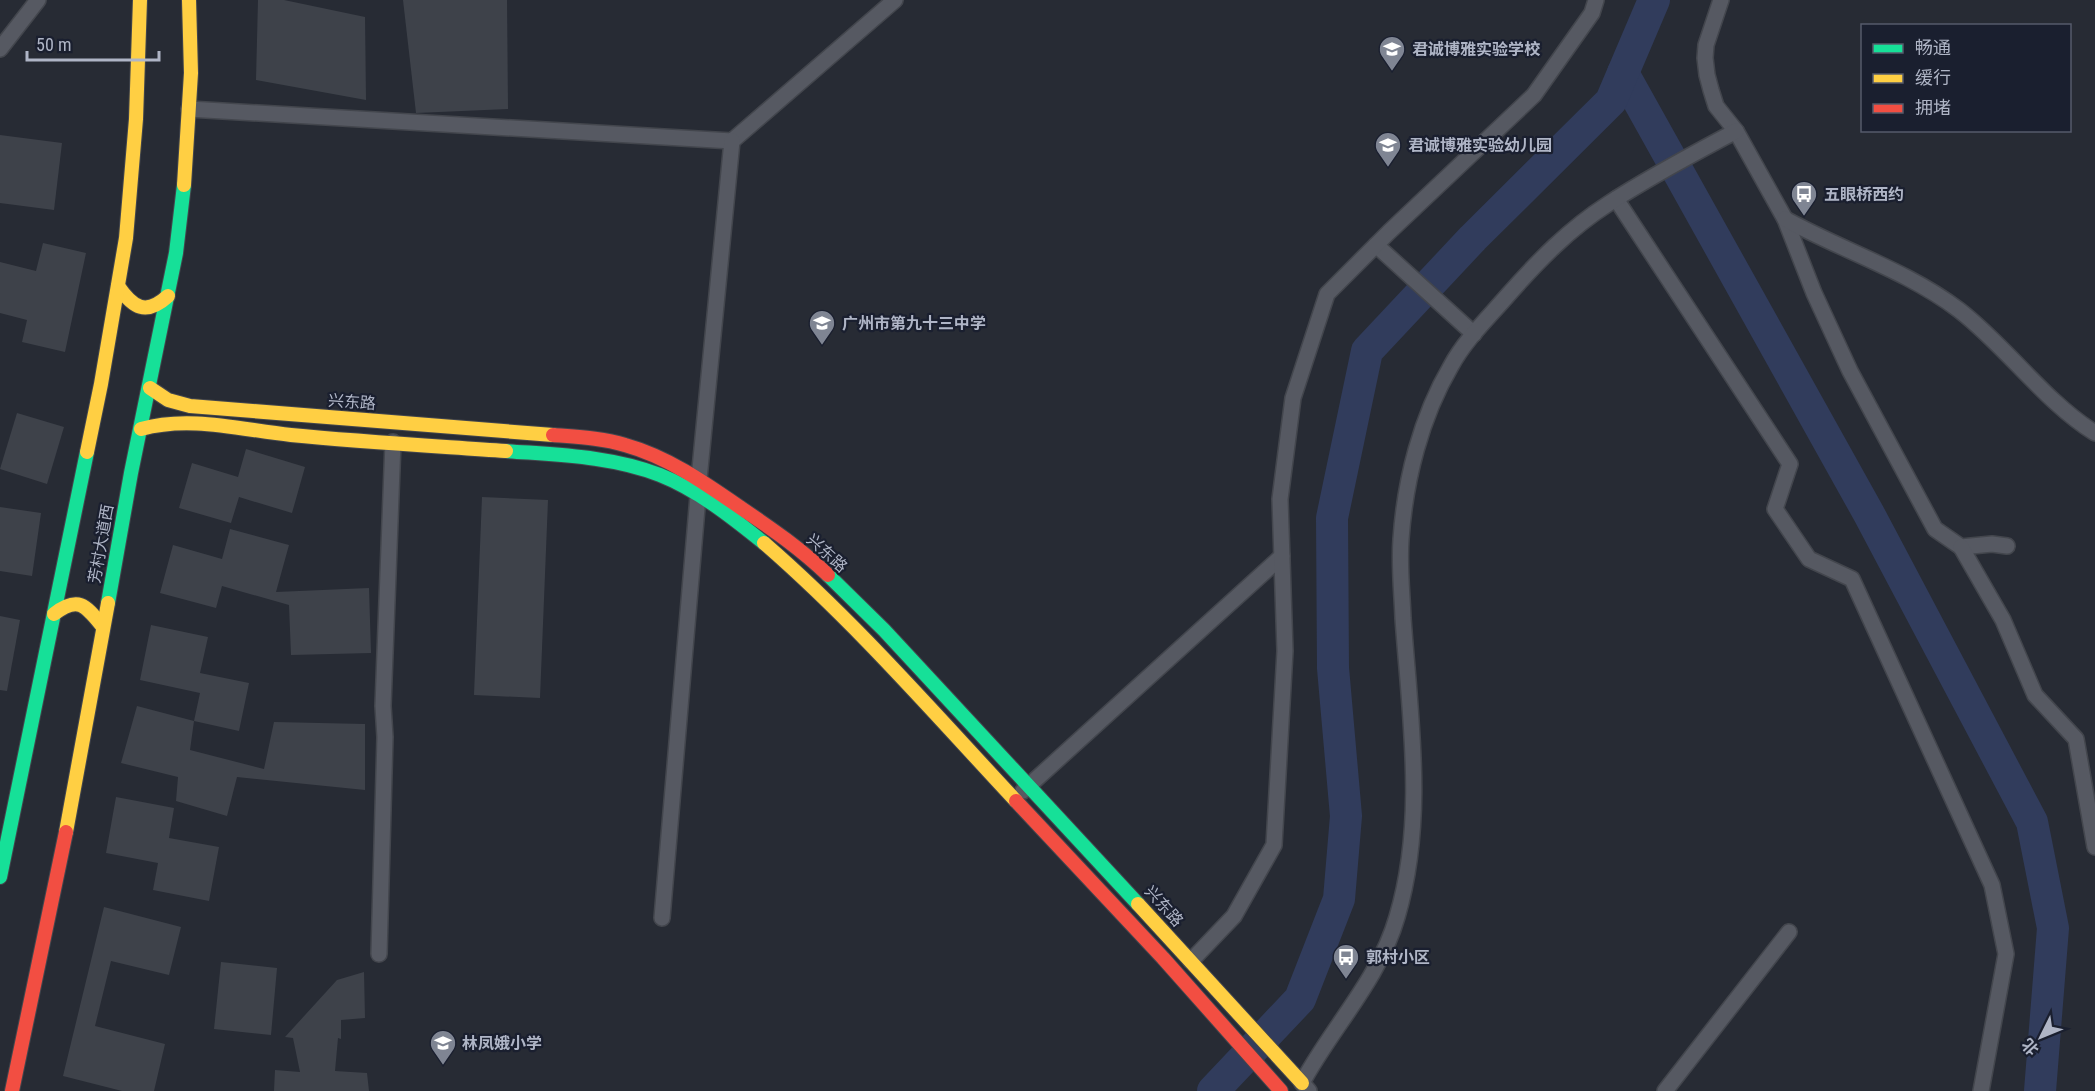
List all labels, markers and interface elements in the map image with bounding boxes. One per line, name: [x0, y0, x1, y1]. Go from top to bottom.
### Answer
scale bar: [27, 24, 159, 62]
legend: [1861, 24, 2071, 132]
text: 50 m: [36, 34, 71, 55]
school or university icon: 君诚博雅实验学校: [1377, 34, 1407, 72]
text: 畅通: [1915, 37, 1951, 58]
place label: 君诚博雅实验学校: [1412, 40, 1541, 59]
text: 缓行: [1915, 67, 1951, 88]
text: 拥堵: [1915, 97, 1951, 118]
school or university icon: 君诚博雅实验幼儿园: [1373, 130, 1403, 168]
place label: 君诚博雅实验幼儿园: [1408, 136, 1552, 155]
bus stop icon: 五眼桥西约: [1789, 179, 1819, 217]
place label: 五眼桥西约: [1824, 185, 1904, 204]
school or university icon: 广州市第九十三中学: [807, 308, 837, 346]
place label: 广州市第九十三中学: [842, 314, 986, 333]
street label: 兴东路: [327, 391, 377, 413]
street label: 芳村大道西: [85, 503, 117, 585]
street label: 兴东路: [803, 530, 851, 576]
street label: 兴东路: [1141, 882, 1187, 930]
bus stop icon: 郭村小区: [1331, 942, 1361, 980]
place label: 郭村小区: [1366, 948, 1430, 967]
north arrow: [2011, 1007, 2071, 1067]
school or university icon: 林凤娥小学: [428, 1028, 458, 1066]
place label: 林凤娥小学: [462, 1034, 542, 1053]
text: 北: [2018, 1035, 2043, 1059]

